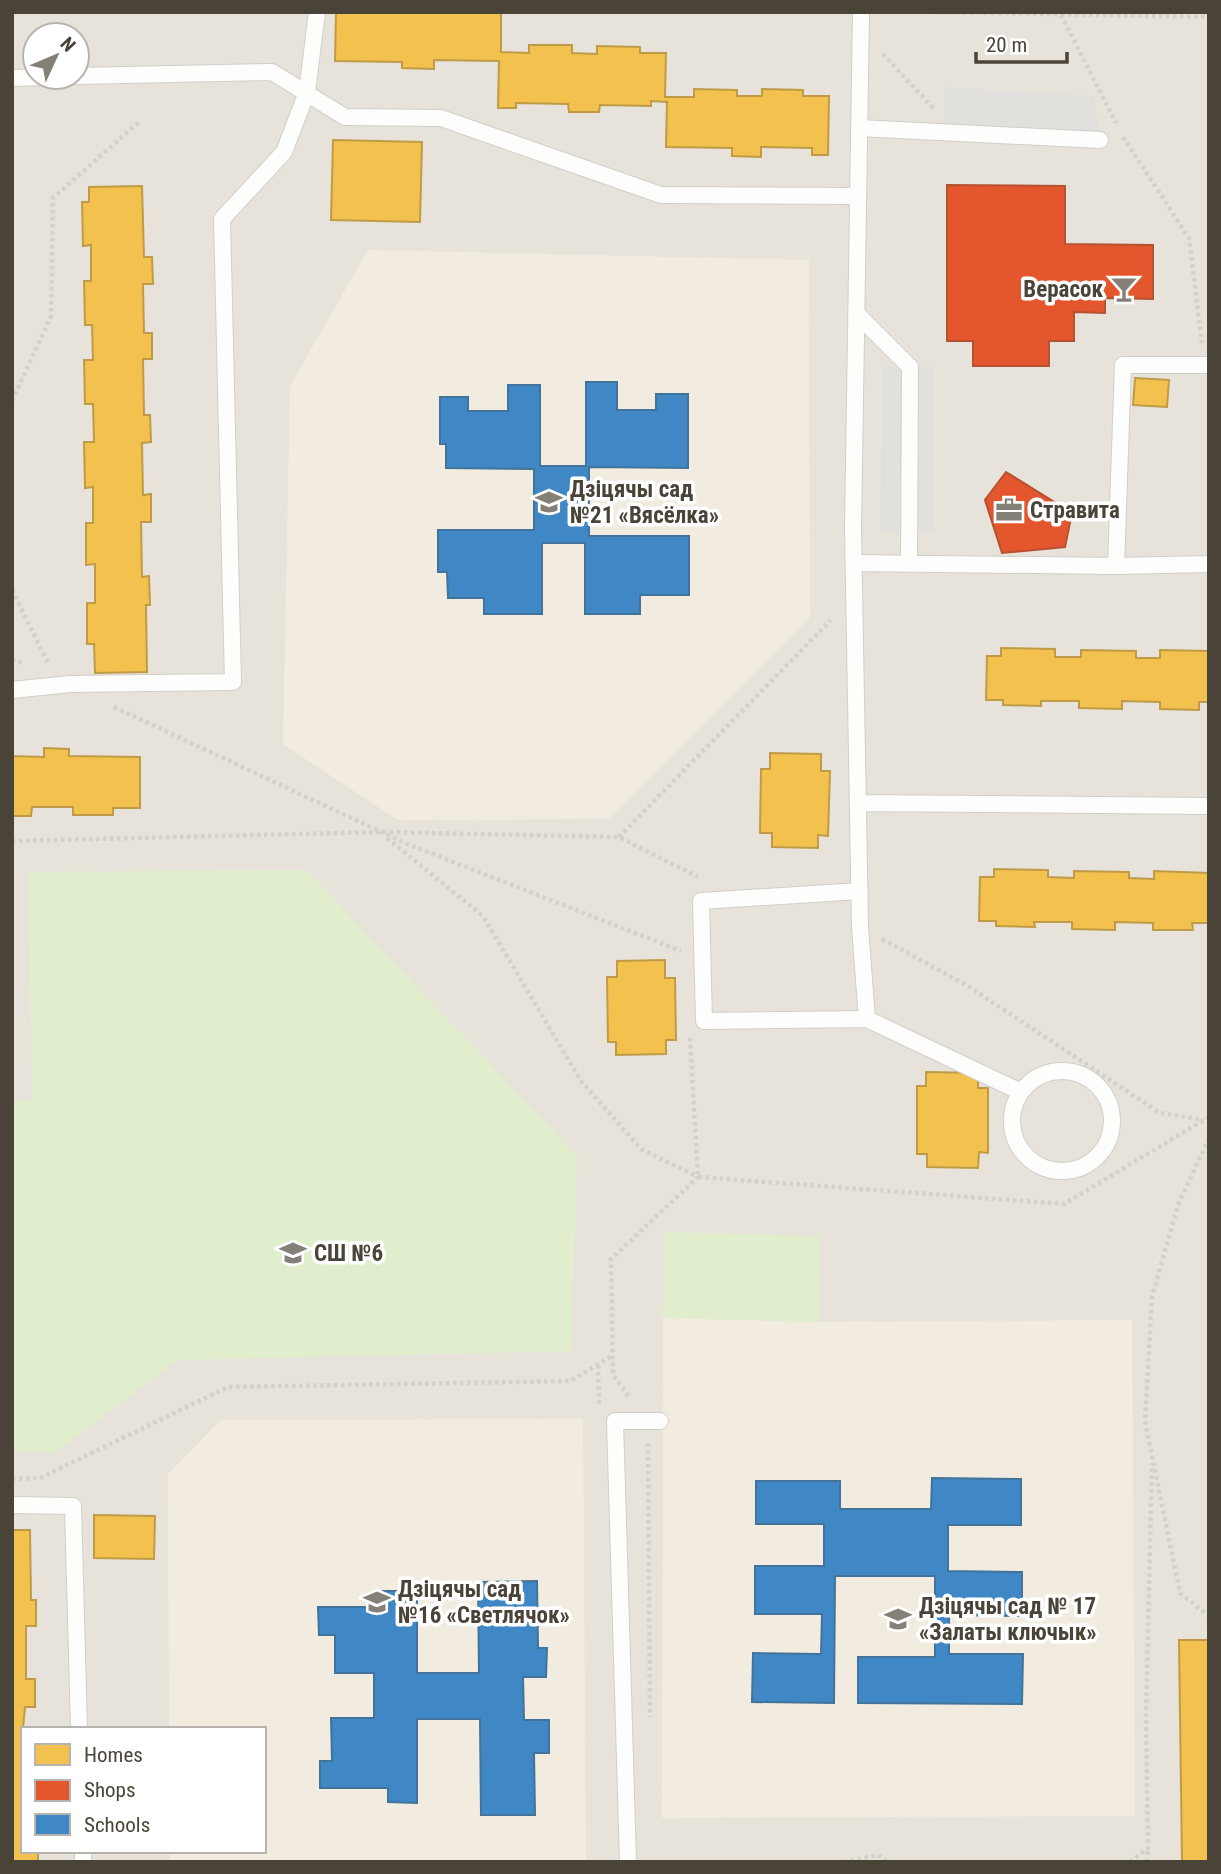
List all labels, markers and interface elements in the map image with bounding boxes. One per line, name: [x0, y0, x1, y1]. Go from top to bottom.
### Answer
north arrow: [21, 21, 91, 91]
scale bar: [976, 21, 1067, 65]
text: N: [56, 32, 80, 57]
text: 20 m: [986, 33, 1027, 57]
bar icon: Верасок: [1109, 274, 1139, 304]
place label: Верасок: [1023, 276, 1103, 303]
place label: Дзіцячы сад №21 «Вясёлка»: [570, 476, 719, 529]
school or university icon: Дзіцячы сад №21 «Вясёлка»: [534, 487, 564, 517]
office icon: Стравита: [994, 495, 1024, 525]
place label: Стравита: [1030, 497, 1120, 524]
school or university icon: СШ №6: [278, 1238, 308, 1268]
place label: СШ №6: [314, 1240, 383, 1267]
place label: Дзіцячы сад №16 «Светлячок»: [398, 1576, 570, 1629]
school or university icon: Дзіцячы сад №16 «Светлячок»: [362, 1587, 392, 1617]
place label: Дзіцячы сад № 17 «Залаты ключык»: [919, 1593, 1097, 1646]
school or university icon: Дзіцячы сад № 17 «Залаты ключык»: [883, 1604, 913, 1634]
legend: [21, 1727, 266, 1853]
text: Homes: [84, 1743, 143, 1767]
text: Shops: [84, 1778, 136, 1802]
text: Schools: [84, 1813, 150, 1837]

